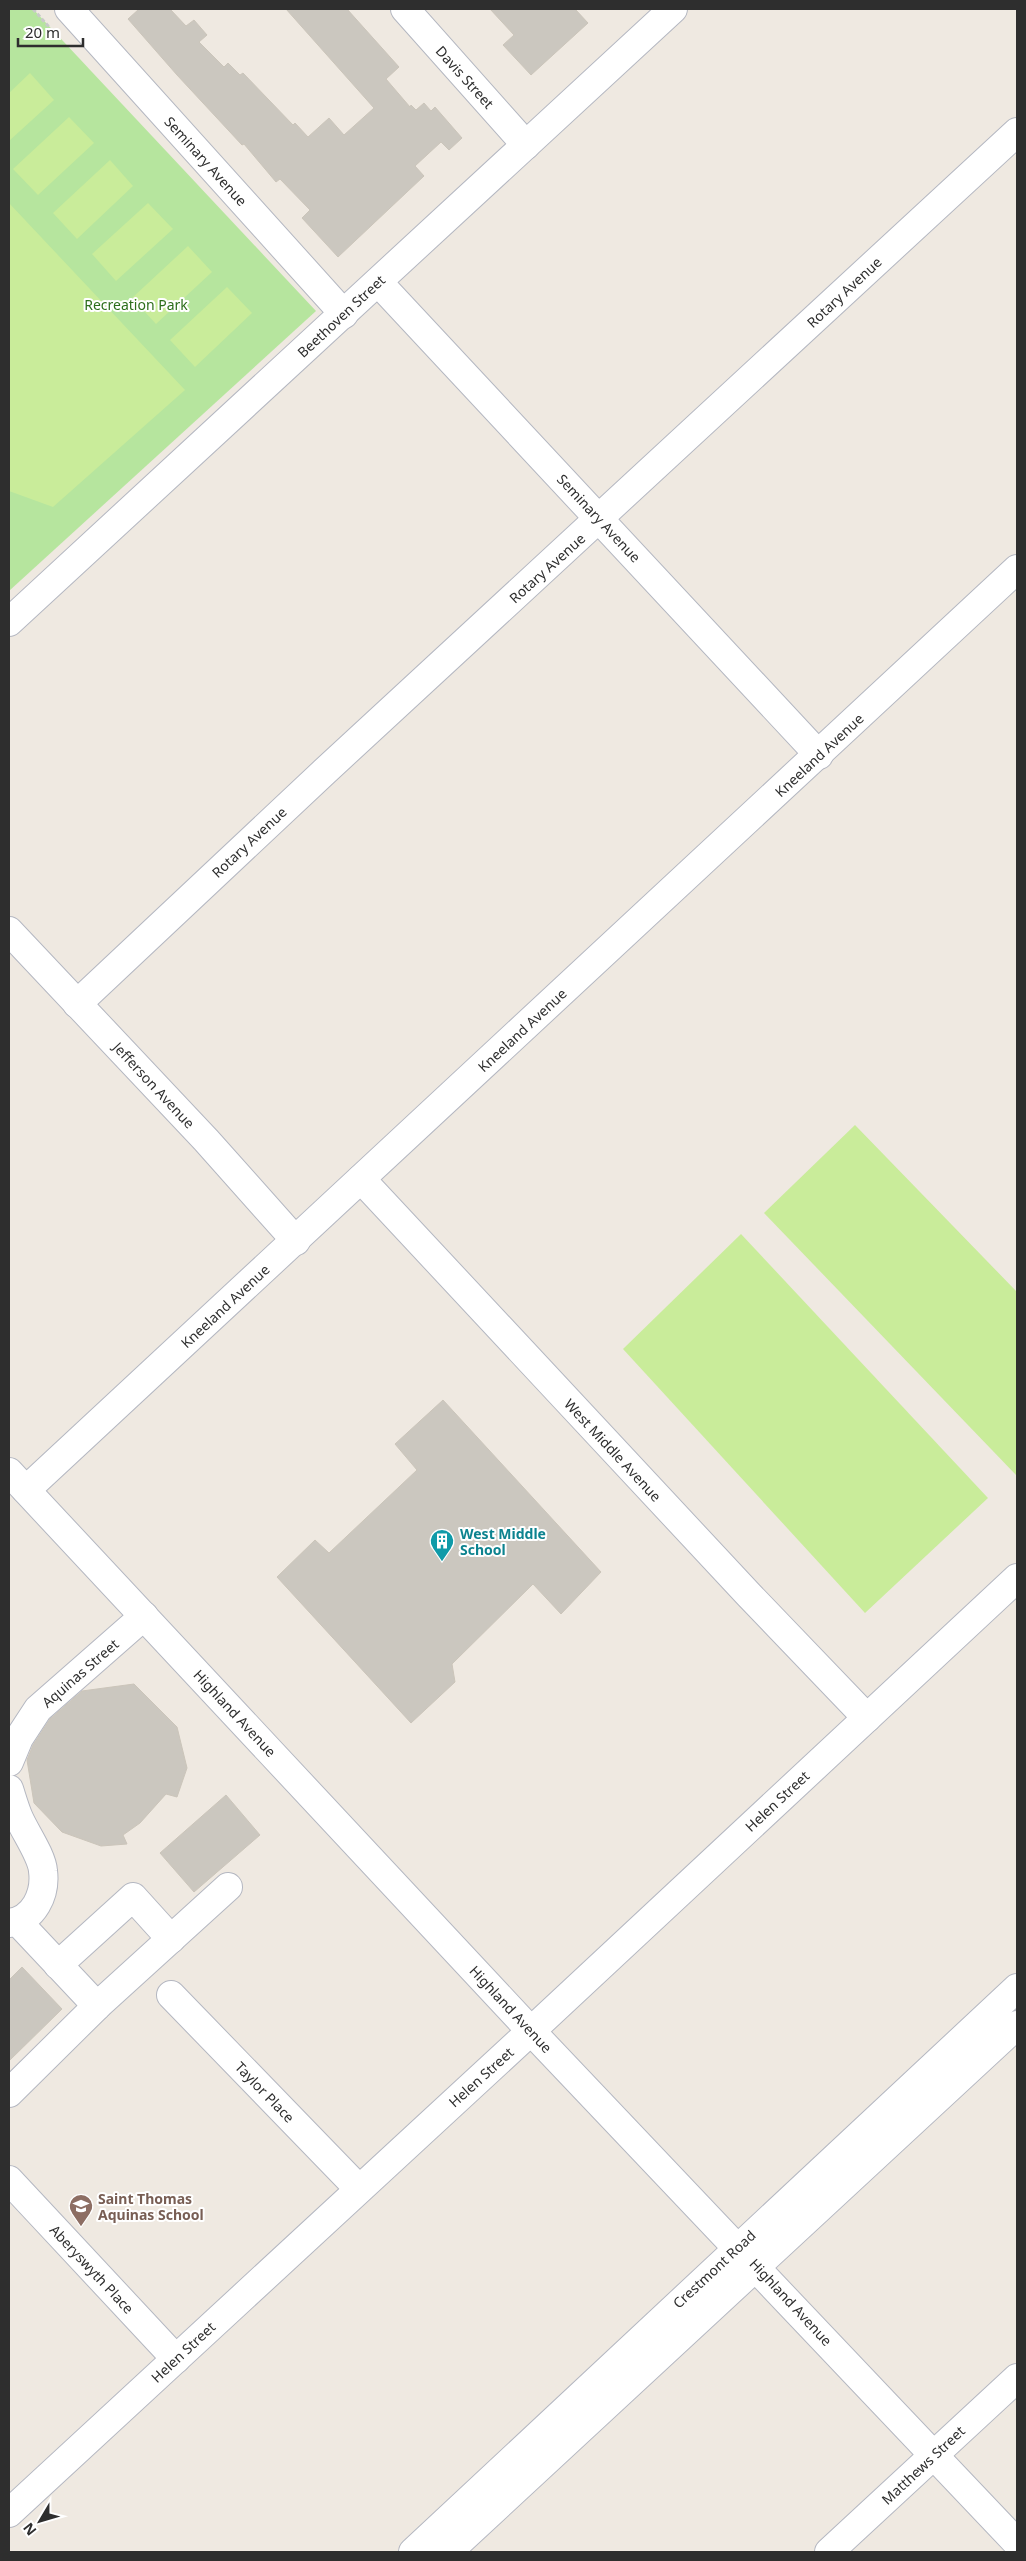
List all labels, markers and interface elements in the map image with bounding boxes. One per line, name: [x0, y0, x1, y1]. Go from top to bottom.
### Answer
scale bar: [18, 15, 82, 47]
text: 20 m: [25, 22, 60, 42]
street label: Davis Street: [432, 42, 498, 112]
street label: Seminary Avenue: [161, 112, 251, 210]
street label: Rotary Avenue: [802, 252, 886, 332]
street label: Beethoven Street: [293, 270, 389, 362]
park label: Recreation Park: [84, 295, 188, 314]
street label: Seminary Avenue: [553, 470, 645, 566]
street label: Rotary Avenue: [505, 529, 589, 607]
street label: Kneeland Avenue: [771, 709, 867, 801]
street label: Rotary Avenue: [207, 802, 291, 882]
street label: Kneeland Avenue: [474, 984, 570, 1076]
street label: Jefferson Avenue: [108, 1036, 199, 1132]
street label: Kneeland Avenue: [177, 1260, 273, 1352]
street label: West Middle Avenue: [560, 1395, 666, 1506]
place label: West Middle School: [460, 1524, 546, 1559]
building icon: West Middle School: [429, 1528, 455, 1562]
street label: Aquinas Street: [38, 1634, 122, 1712]
street label: Highland Avenue: [190, 1665, 280, 1761]
street label: Helen Street: [741, 1766, 813, 1836]
street label: Highland Avenue: [466, 1961, 556, 2057]
street label: Helen Street: [444, 2043, 518, 2111]
street label: Taylor Place: [231, 2057, 299, 2127]
place label: Saint Thomas Aquinas School: [98, 2189, 204, 2224]
school or university icon: Saint Thomas Aquinas School: [68, 2193, 94, 2227]
street label: Aberyswyth Place: [46, 2220, 138, 2318]
street label: Crestmont Road: [669, 2226, 759, 2312]
street label: Highland Avenue: [746, 2254, 836, 2350]
street label: Helen Street: [147, 2317, 219, 2387]
street label: Matthews Street: [877, 2421, 969, 2509]
north arrow: [15, 2496, 65, 2546]
text: N: [18, 2519, 40, 2540]

